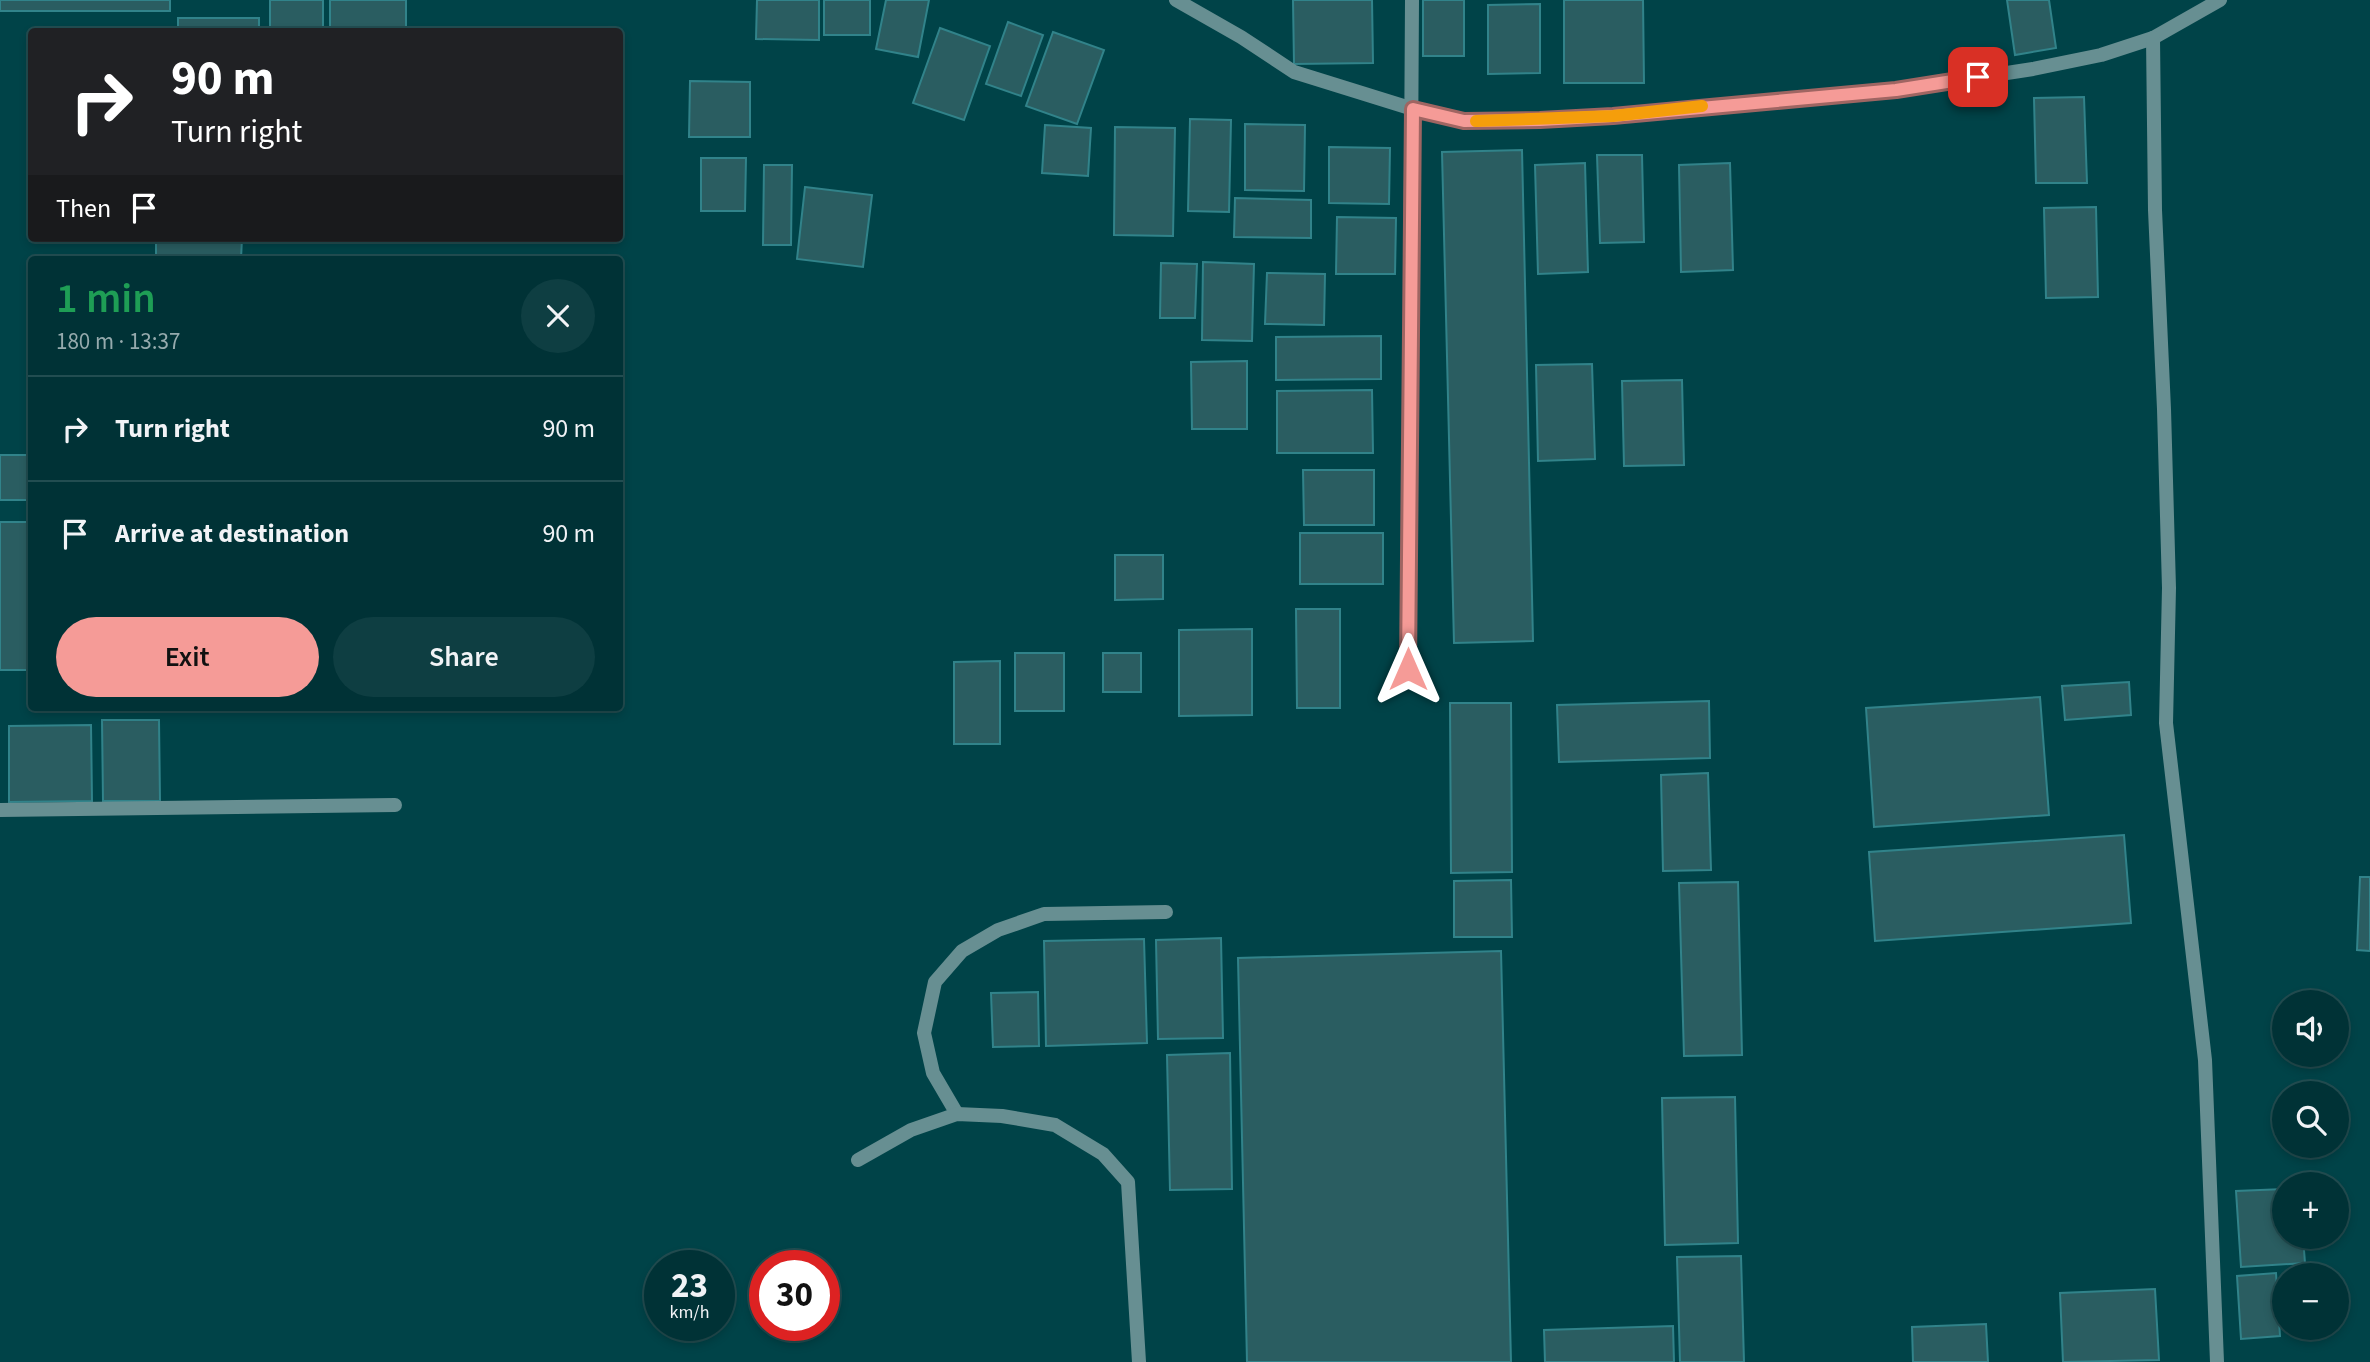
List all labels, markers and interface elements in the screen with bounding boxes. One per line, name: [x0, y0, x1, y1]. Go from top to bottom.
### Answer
text: 90 m: [171, 44, 275, 114]
pin: [1948, 47, 2008, 107]
icon: right: [56, 56, 147, 147]
icon: arrive: [1959, 58, 1997, 96]
text: Turn right: [171, 109, 302, 155]
icon: arrive: [125, 189, 163, 227]
text: Then: [56, 190, 111, 227]
text: 1 min: [56, 269, 156, 329]
button: close: [521, 279, 595, 353]
text: 180 m · 13:37: [56, 325, 180, 358]
icon: right: [56, 410, 94, 448]
text: Turn right: [115, 410, 230, 447]
text: 90 m: [542, 410, 595, 447]
icon: arrive: [56, 515, 94, 553]
text: Arrive at destination: [115, 515, 349, 552]
text: 90 m: [542, 515, 595, 552]
button: Exit: [56, 617, 319, 697]
button: Share: [333, 617, 595, 697]
position arrow: [1371, 632, 1445, 706]
map controls: [2272, 990, 2349, 1340]
button: sound: [2272, 990, 2349, 1067]
button: search: [2272, 1081, 2349, 1158]
button: +: [2272, 1172, 2349, 1249]
speed limit sign: 30: [749, 1250, 840, 1341]
text: 23: [671, 1261, 708, 1311]
button: −: [2272, 1263, 2349, 1340]
text: km/h: [670, 1300, 709, 1325]

